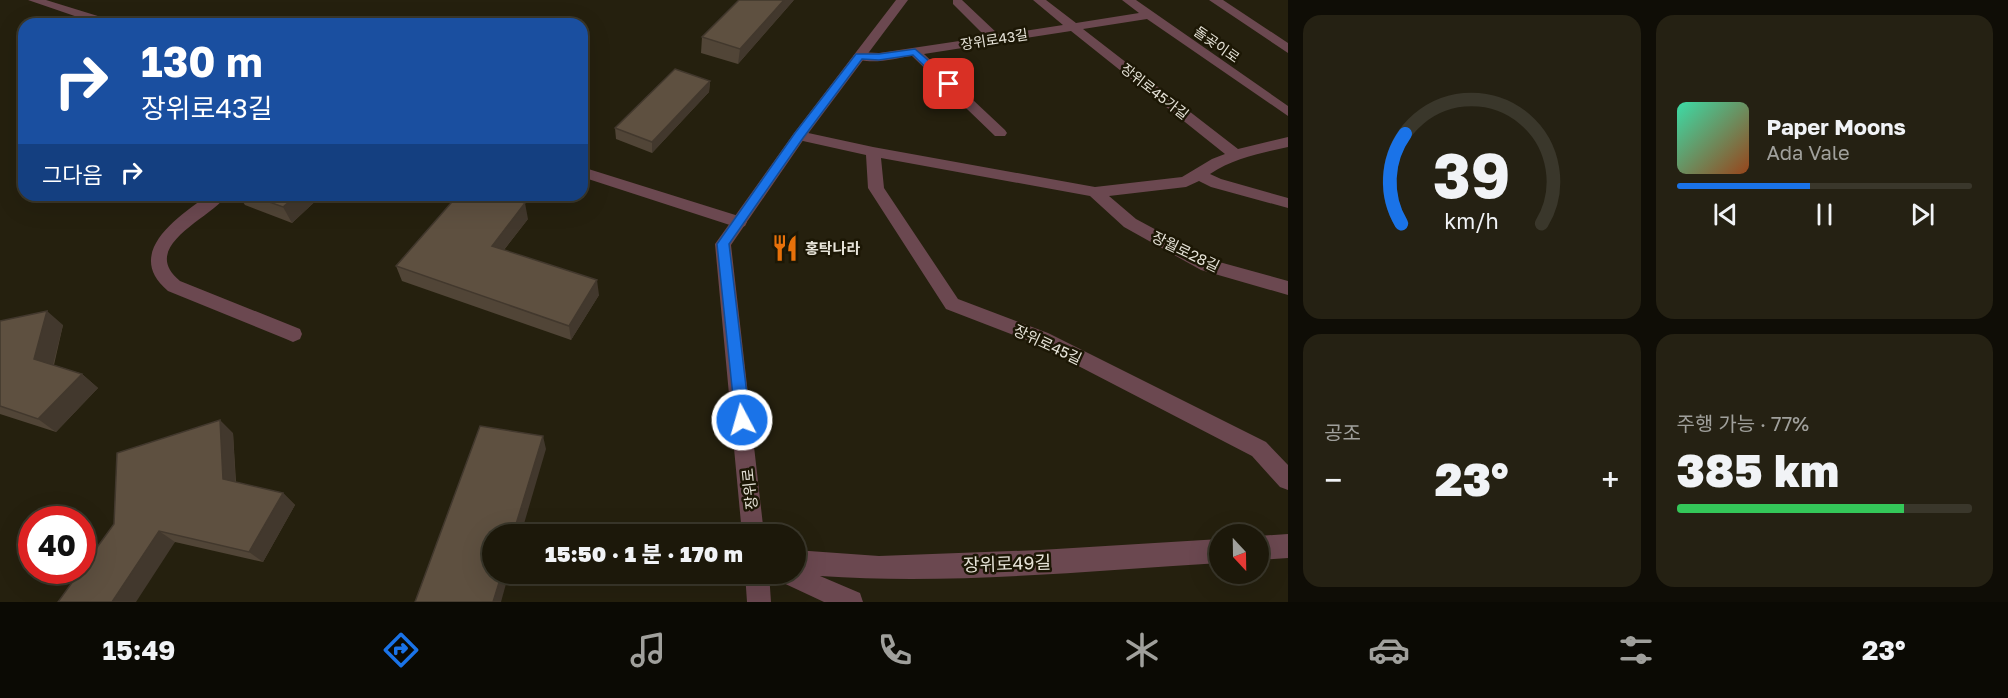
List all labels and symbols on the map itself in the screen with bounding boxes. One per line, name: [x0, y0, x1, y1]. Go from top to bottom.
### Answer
street label: 돌곶이로: [1191, 22, 1243, 66]
street label: 장위로43길: [959, 25, 1029, 53]
pin: [923, 58, 974, 109]
street label: 장위로45가길: [1118, 59, 1192, 123]
street label: 장월로28길: [1149, 227, 1223, 275]
restaurant icon: 홍탁나라: [770, 233, 800, 263]
place label: 홍탁나라: [805, 239, 860, 257]
street label: 장위로45길: [1011, 320, 1085, 368]
position arrow: [710, 388, 774, 452]
street label: 장위로: [738, 467, 760, 511]
speed limit sign: 40: [18, 506, 96, 584]
north arrow: [1209, 524, 1269, 584]
street label: 장위로49길: [963, 550, 1051, 576]

